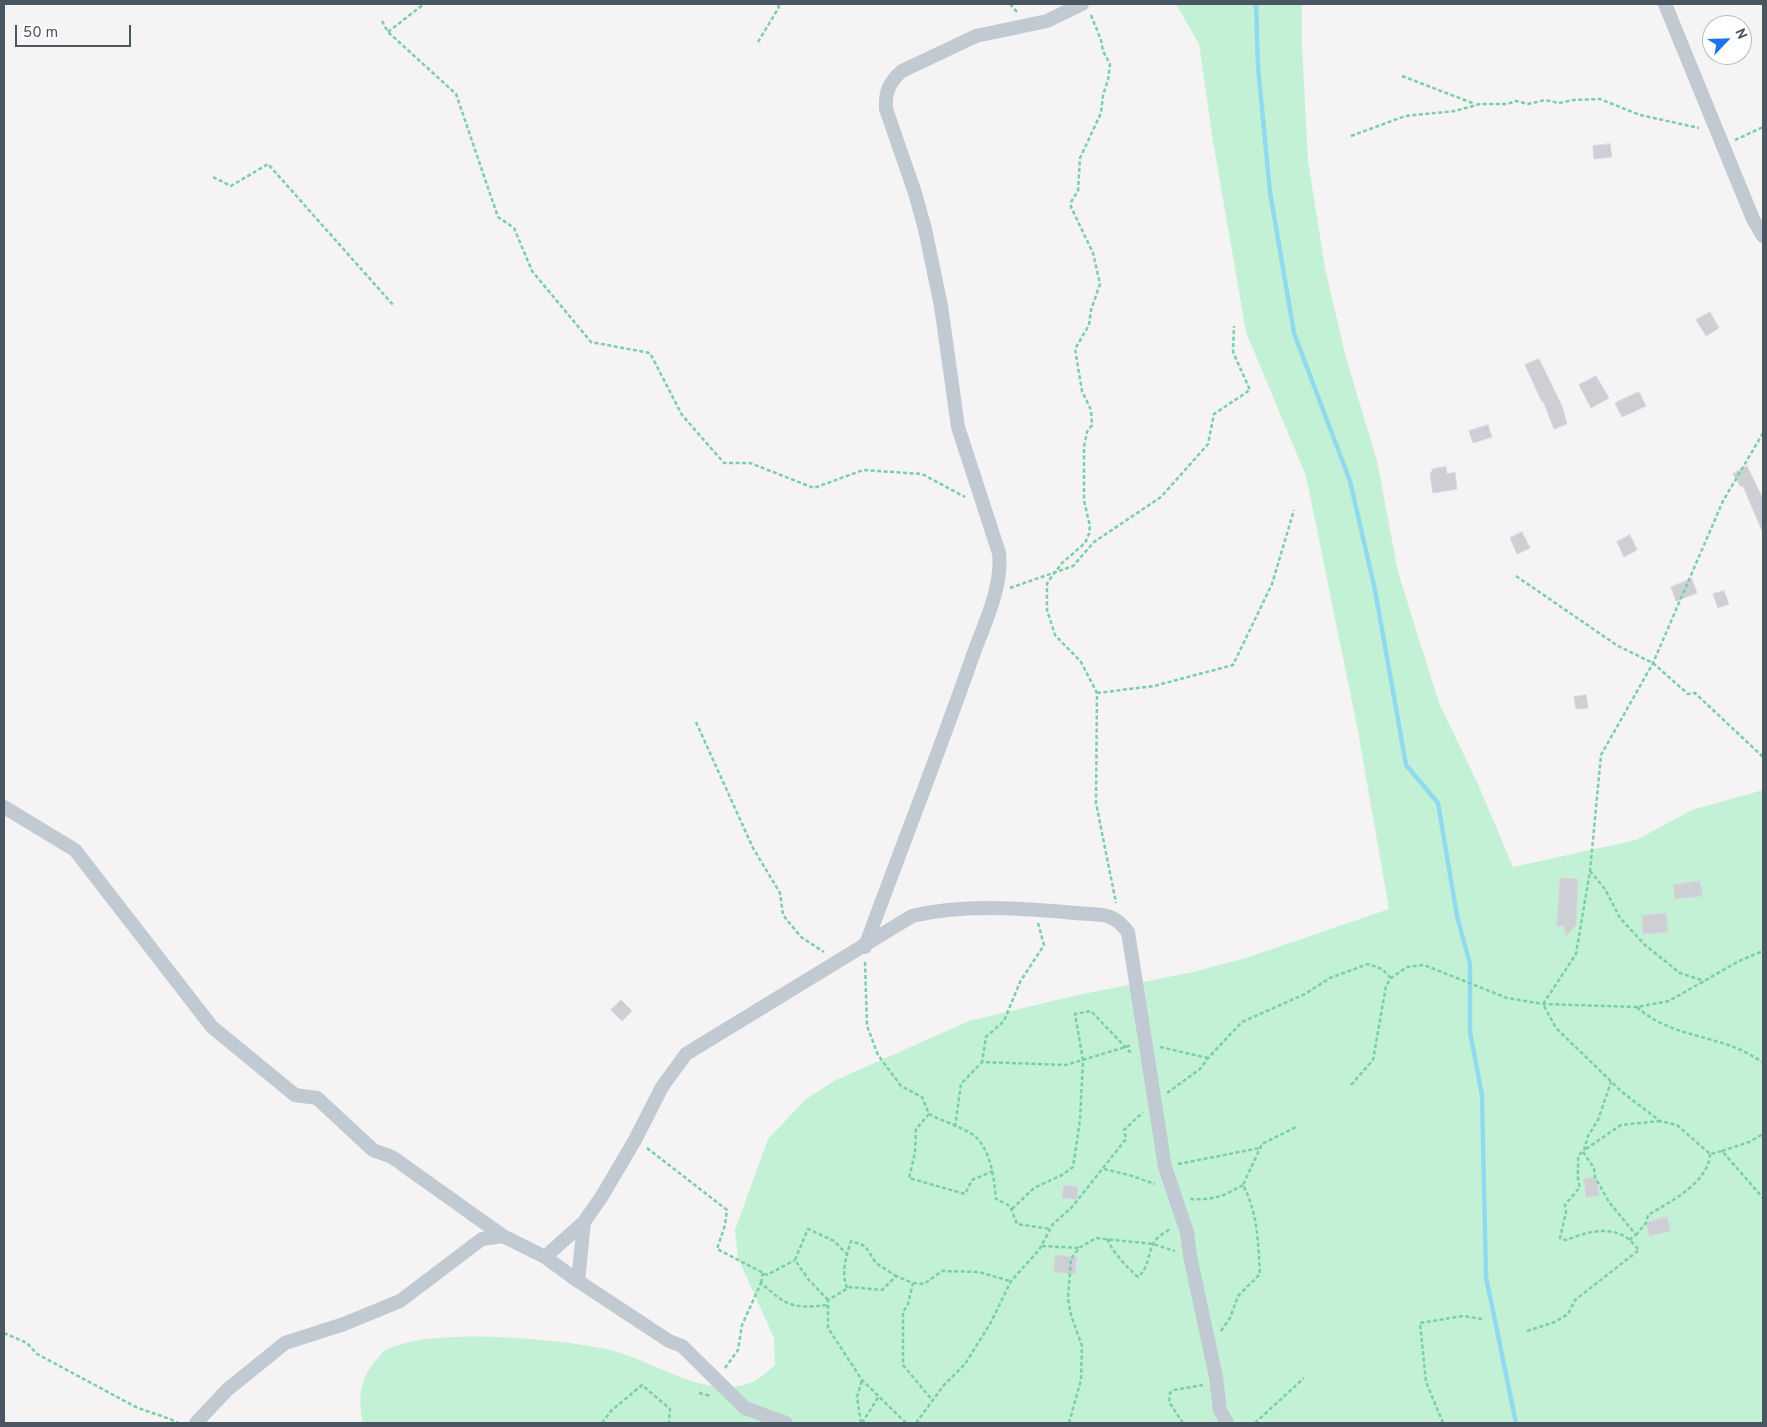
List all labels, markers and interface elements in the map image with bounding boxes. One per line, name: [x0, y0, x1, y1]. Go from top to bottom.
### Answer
scale bar: [18, 15, 134, 47]
north arrow: [1702, 15, 1752, 65]
text: 50 m: [23, 24, 58, 43]
text: N: [1730, 26, 1750, 42]

